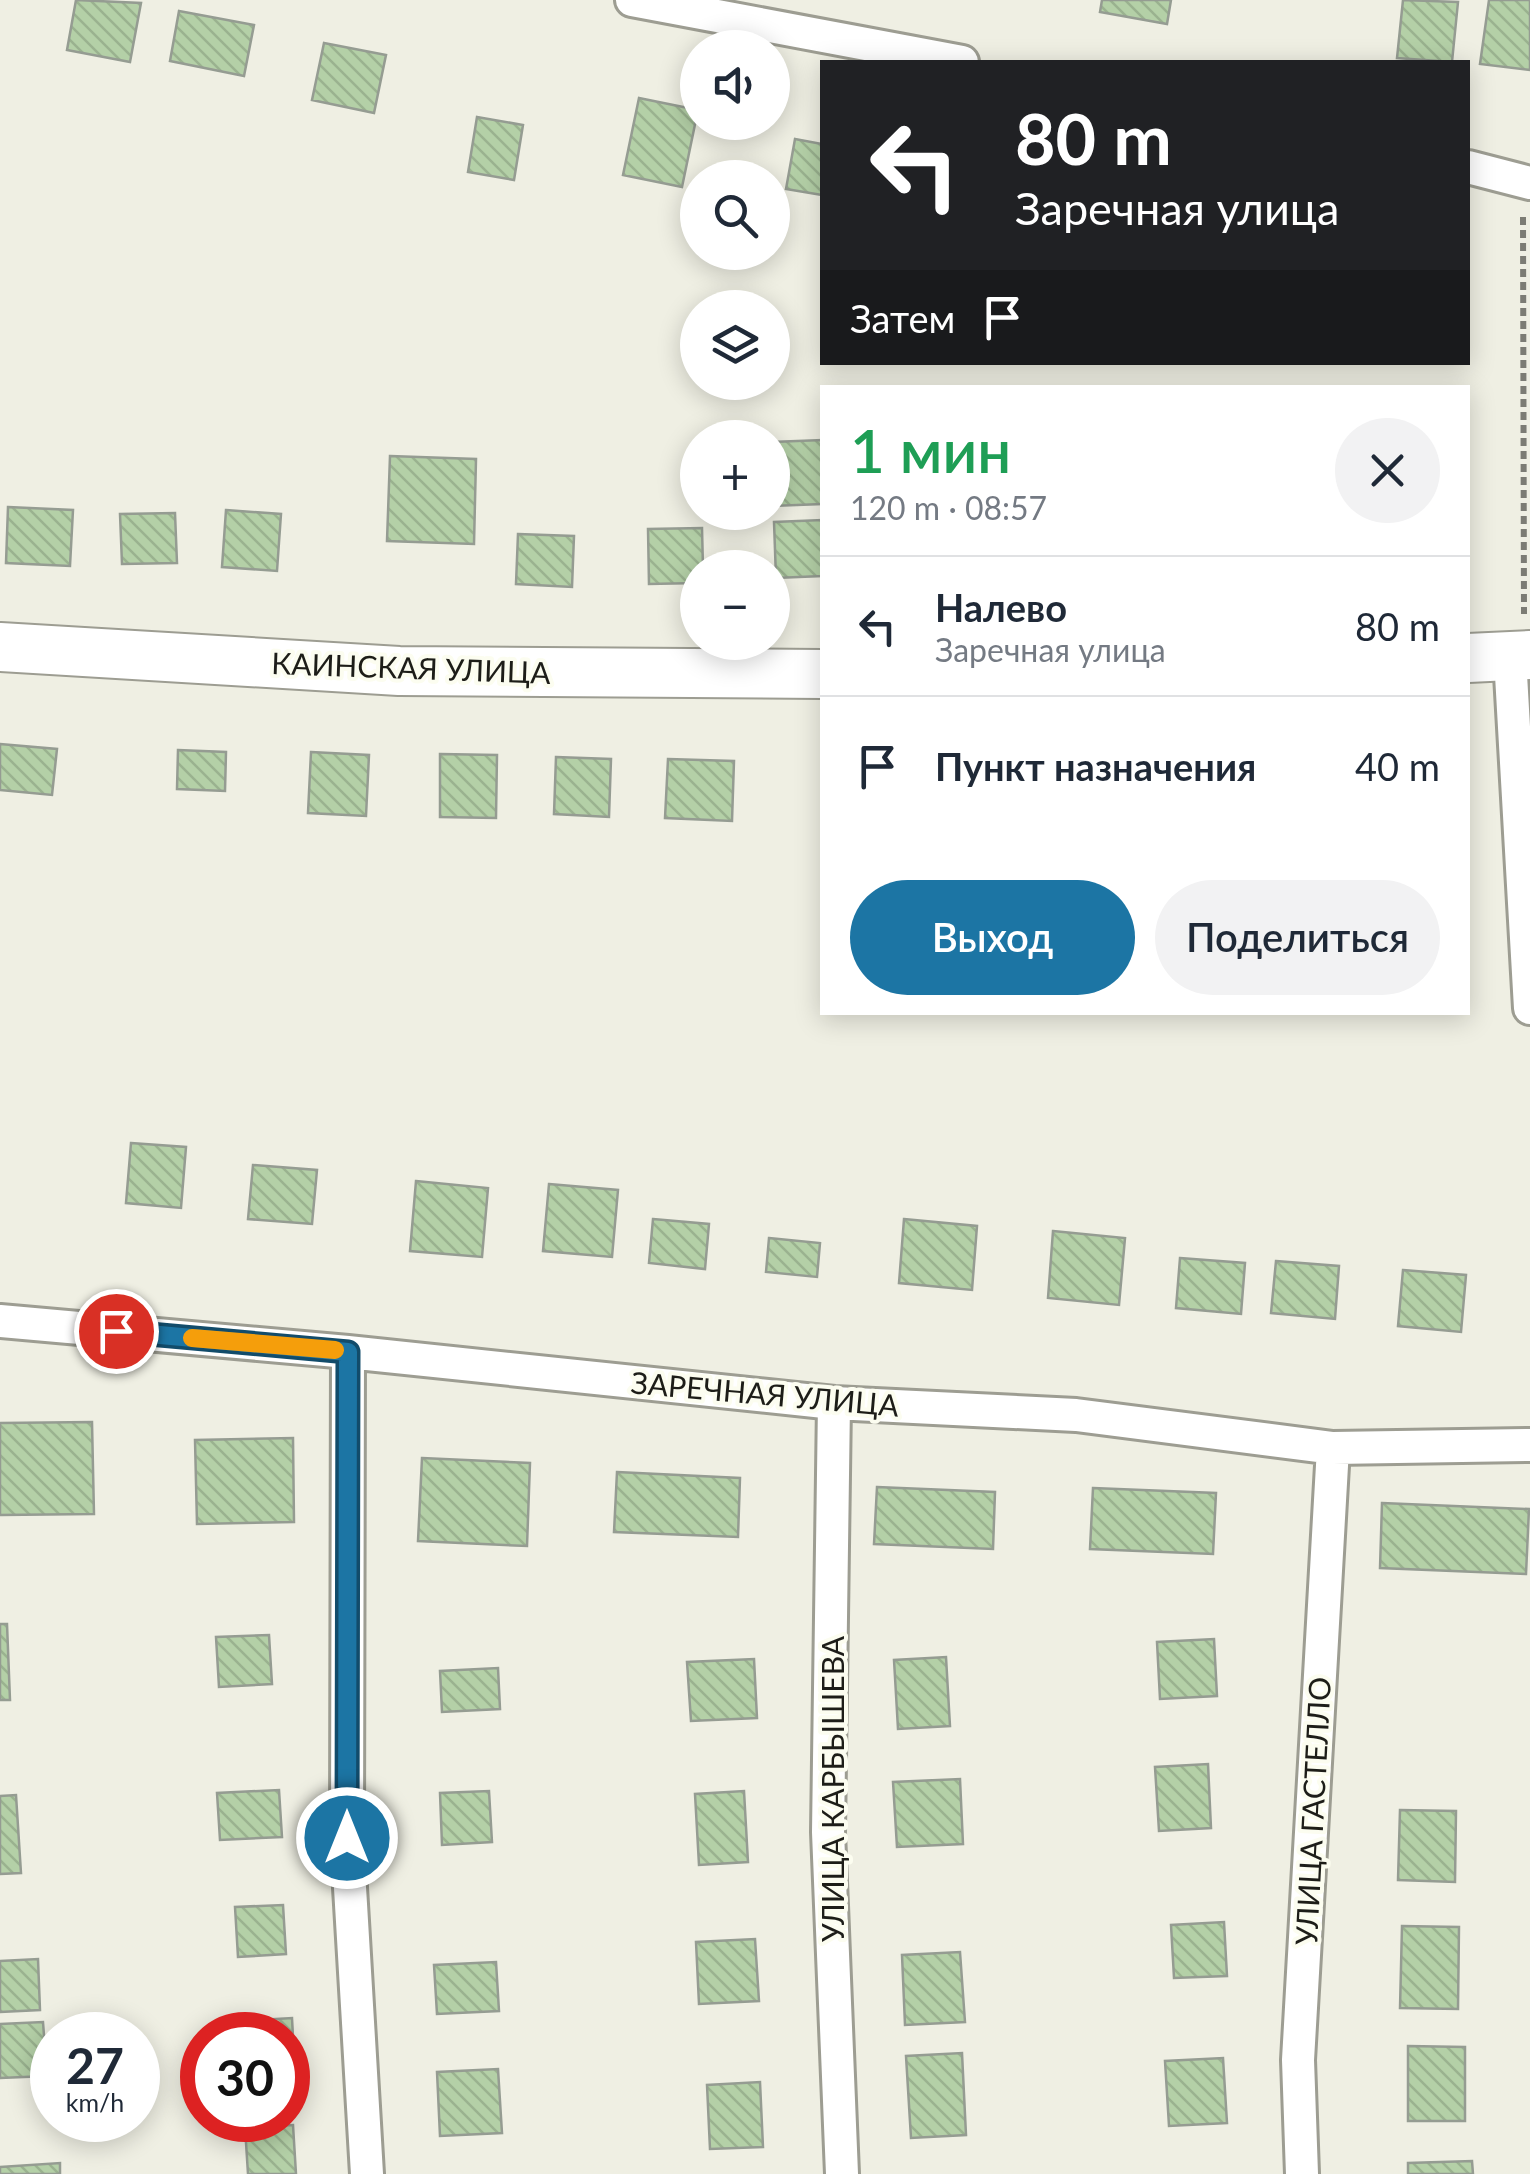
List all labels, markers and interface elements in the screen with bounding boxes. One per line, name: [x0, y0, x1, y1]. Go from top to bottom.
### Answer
map controls: [680, 30, 790, 660]
button: sound: [680, 30, 790, 140]
text: 80 m: [1015, 96, 1172, 180]
icon: left: [850, 100, 980, 230]
button: search: [680, 160, 790, 270]
text: Заречная улица: [1015, 181, 1339, 235]
button: layers: [680, 290, 790, 400]
icon: arrive: [975, 290, 1030, 345]
text: Затем: [850, 295, 955, 341]
text: 1 мин: [850, 414, 1011, 486]
button: close: [1335, 418, 1440, 523]
button: +: [680, 420, 790, 530]
text: 120 m · 08:57: [850, 488, 1047, 527]
button: −: [680, 550, 790, 660]
text: Налево: [935, 584, 1067, 630]
icon: left: [850, 599, 905, 654]
text: 80 m: [1355, 603, 1440, 649]
text: Заречная улица: [935, 630, 1166, 669]
street label: КАИНСКАЯ УЛИЦА: [271, 644, 552, 690]
icon: arrive: [850, 739, 905, 794]
text: Пункт назначения: [935, 743, 1256, 789]
text: 40 m: [1355, 743, 1440, 789]
button: Выход: [850, 880, 1135, 995]
button: Поделиться: [1155, 880, 1440, 995]
pin: [74, 1289, 159, 1374]
icon: arrive: [89, 1304, 144, 1359]
street label: ЗАРЕЧНАЯ УЛИЦА: [630, 1363, 901, 1423]
street label: УЛИЦА КАРБЫШЕВА: [814, 1635, 850, 1942]
street label: УЛИЦА ГАСТЕЛЛО: [1287, 1676, 1337, 1946]
position arrow: [295, 1786, 399, 1890]
speed limit sign: 30: [180, 2012, 310, 2142]
text: 27: [66, 2035, 124, 2095]
text: km/h: [66, 2087, 124, 2117]

